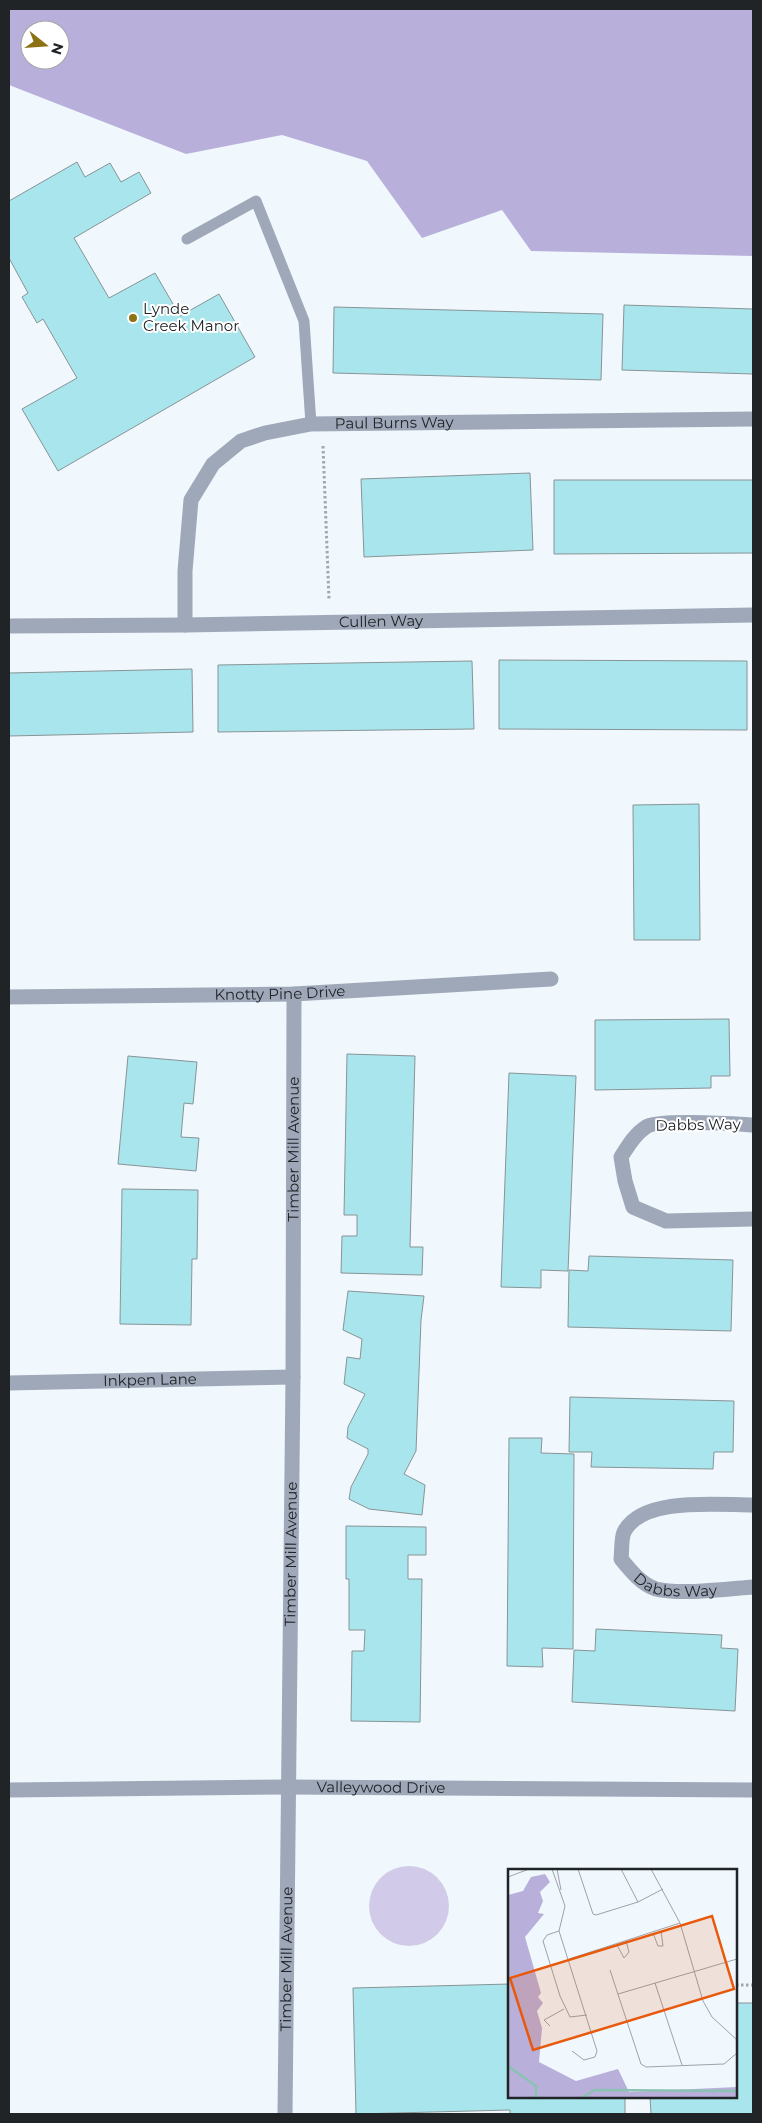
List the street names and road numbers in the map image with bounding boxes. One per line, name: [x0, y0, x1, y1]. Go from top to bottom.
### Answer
street label: Paul Burns Way: [335, 412, 454, 433]
street label: Cullen Way: [339, 611, 424, 631]
street label: Knotty Pine Drive: [214, 981, 346, 1004]
street label: Timber Mill Avenue: [283, 1077, 303, 1221]
street label: Dabbs Way: [655, 1114, 742, 1135]
street label: Inkpen Lane: [103, 1369, 197, 1390]
street label: Timber Mill Avenue: [280, 1482, 301, 1627]
street label: Dabbs Way: [630, 1568, 718, 1601]
street label: Valleywood Drive: [317, 1777, 445, 1797]
street label: Timber Mill Avenue: [276, 1886, 296, 2032]

